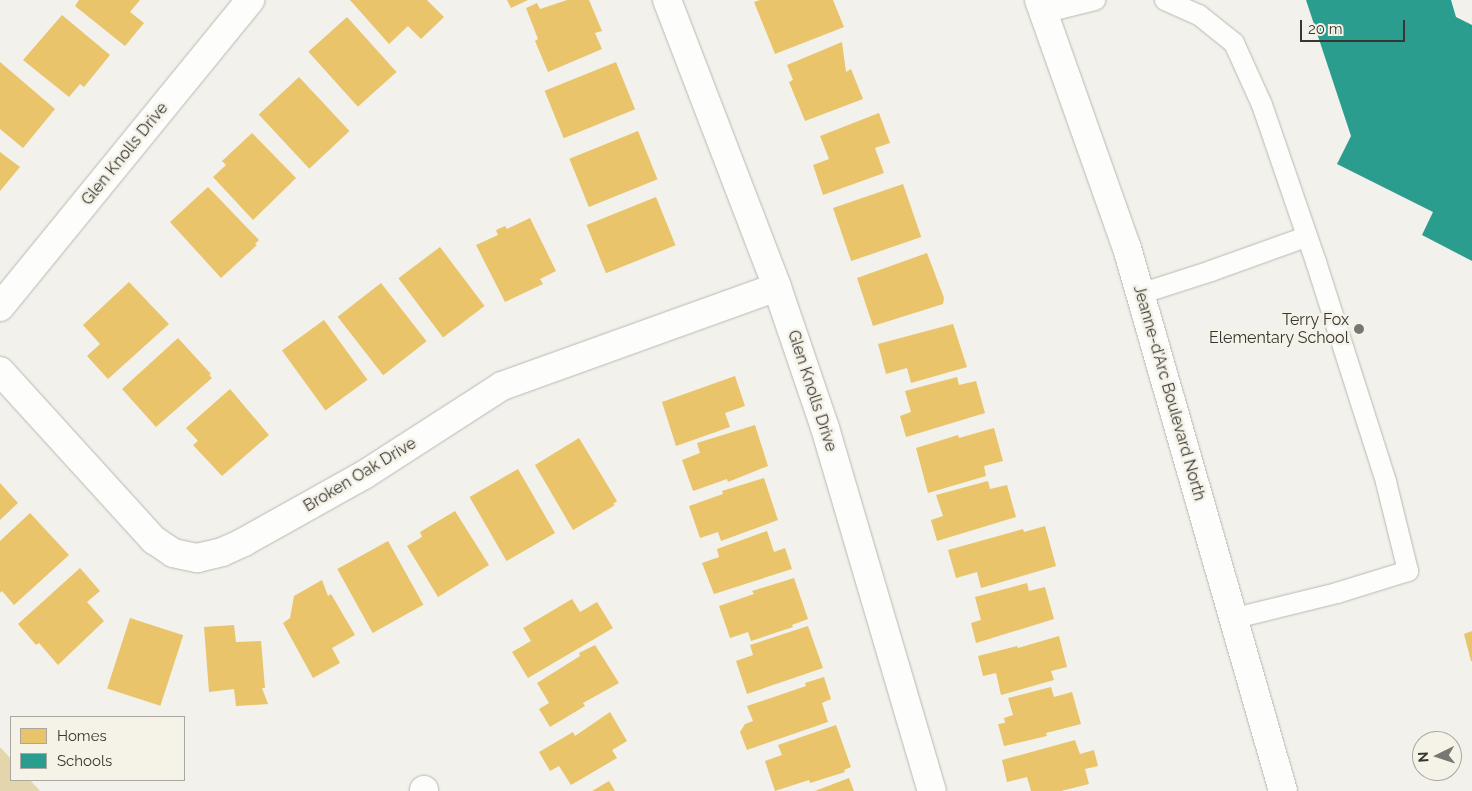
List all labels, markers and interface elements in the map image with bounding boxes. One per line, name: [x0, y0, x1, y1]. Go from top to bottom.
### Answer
scale bar: [1302, 10, 1407, 42]
text: 20 m: [1308, 20, 1343, 38]
street label: Glen Knolls Drive: [78, 99, 172, 209]
street label: Jeanne-d'Arc Boulevard North: [1129, 283, 1209, 503]
place label: Terry Fox Elementary School: [1209, 310, 1349, 348]
marker: Terry Fox Elementary School: [1353, 323, 1365, 335]
street label: Glen Knolls Drive: [783, 328, 841, 454]
street label: Broken Oak Drive: [300, 434, 420, 516]
legend: [10, 716, 185, 781]
text: Homes: [57, 727, 107, 745]
north arrow: [1412, 731, 1462, 781]
text: N: [1415, 751, 1431, 763]
text: Schools: [57, 752, 112, 770]

